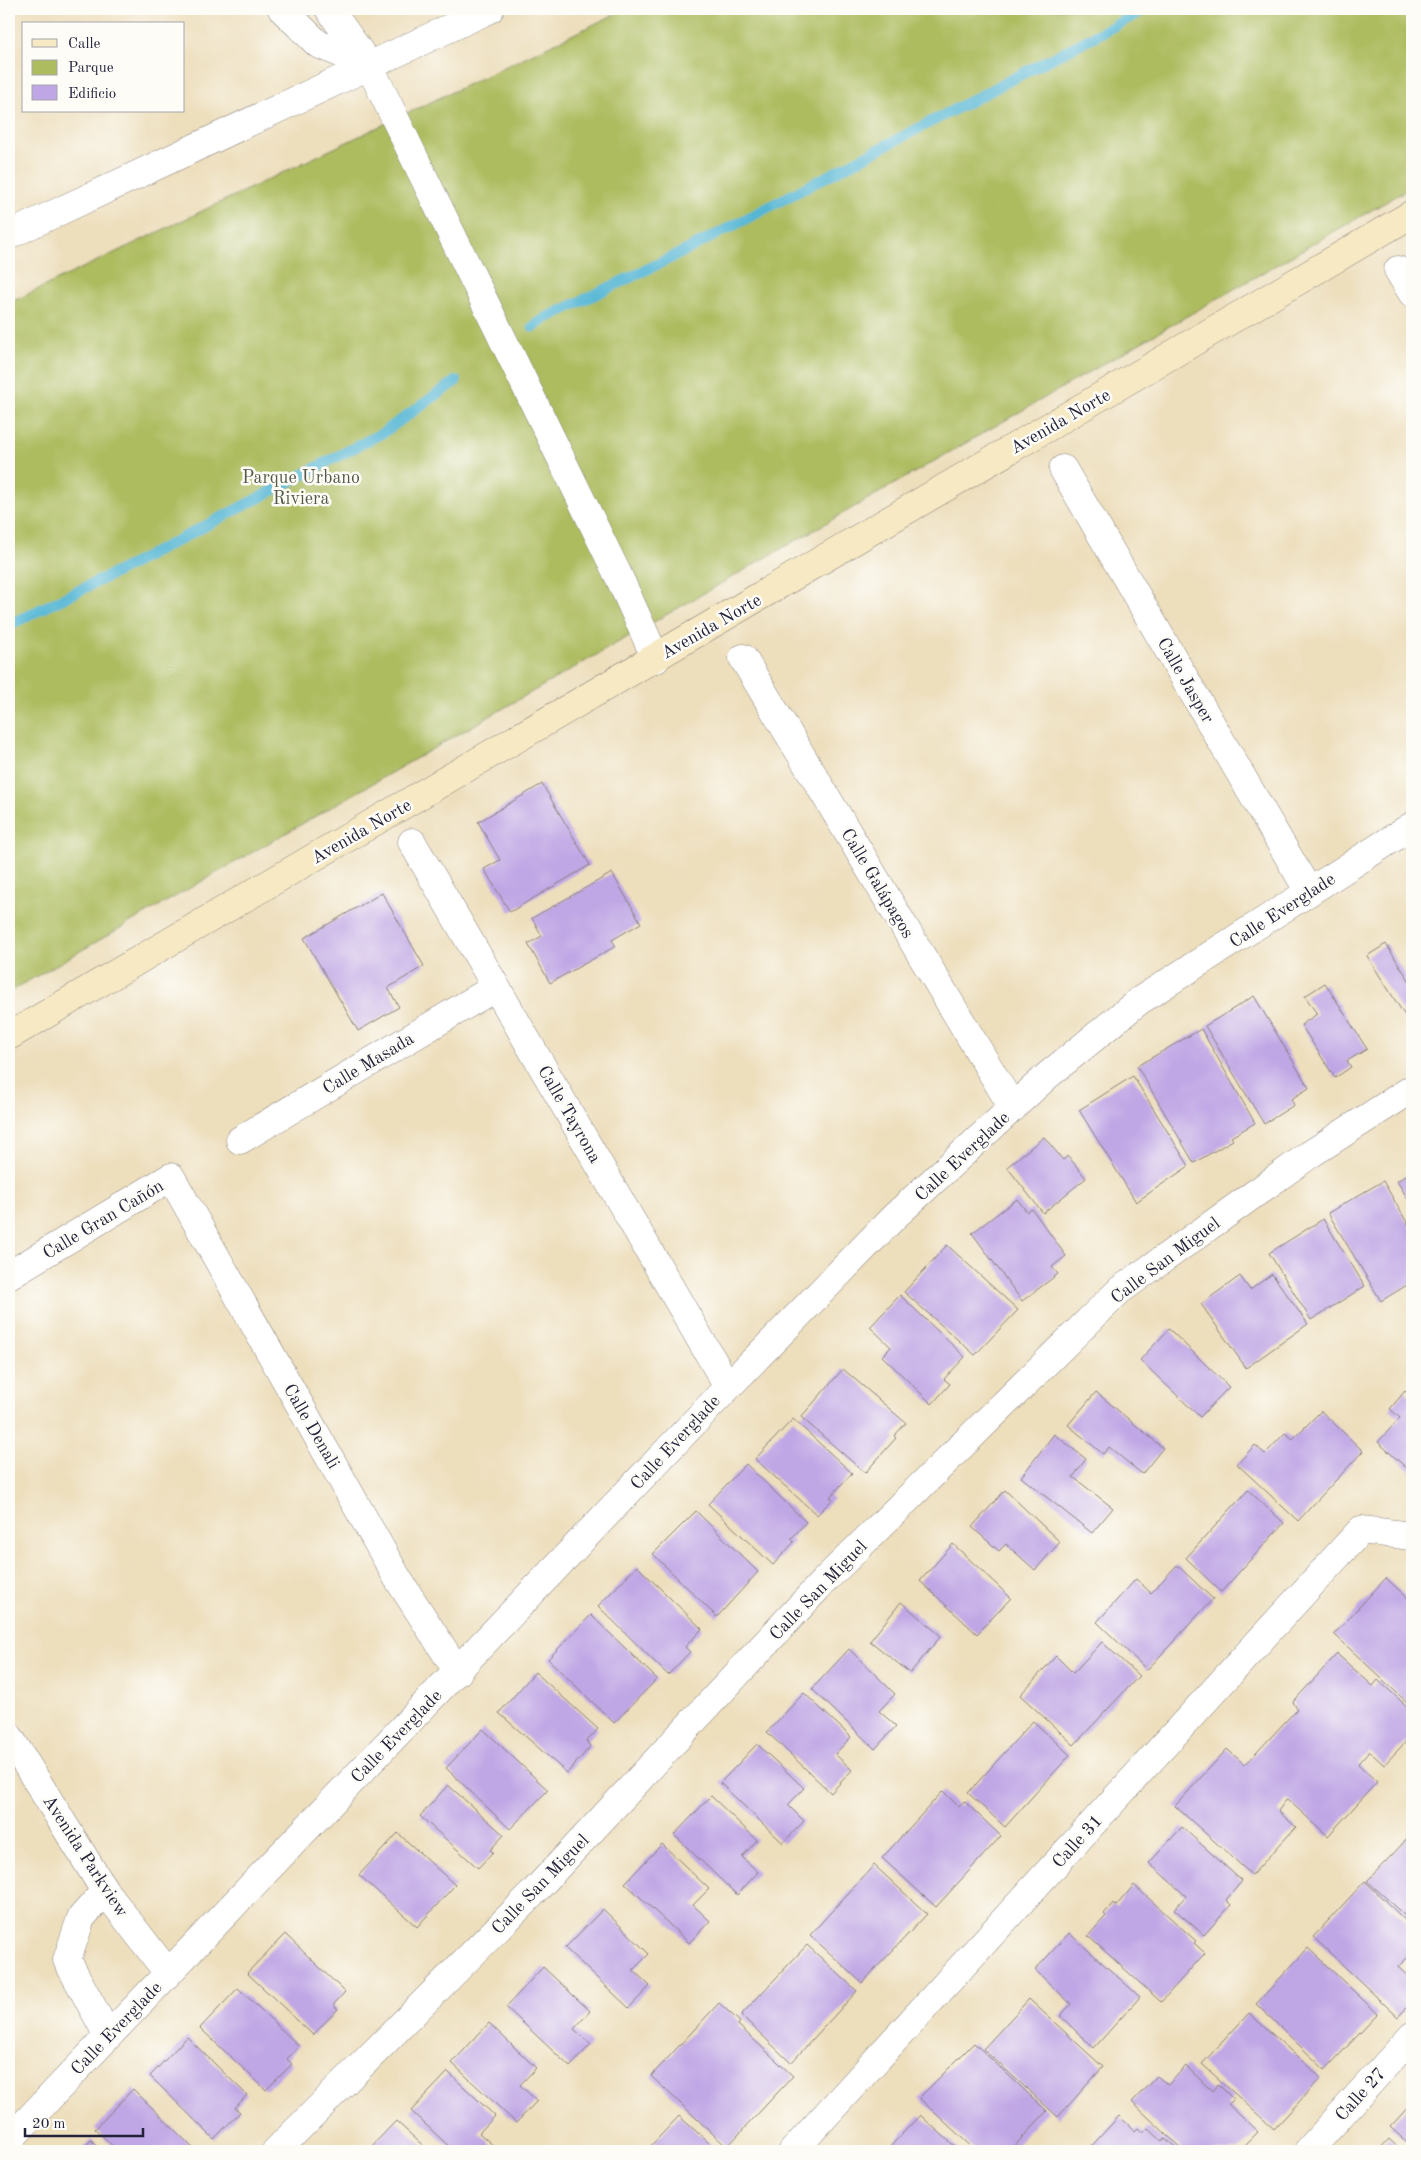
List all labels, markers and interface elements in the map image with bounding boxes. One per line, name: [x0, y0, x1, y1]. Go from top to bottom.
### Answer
legend: [22, 22, 185, 112]
text: Calle: [68, 37, 101, 52]
text: Parque: [68, 61, 114, 76]
text: Edificio: [68, 87, 116, 102]
street label: Avenida Norte: [1007, 386, 1114, 458]
park label: Parque Urbano Riviera: [242, 469, 360, 508]
street label: Avenida Norte: [658, 591, 765, 663]
street label: Calle Jasper: [1153, 635, 1217, 727]
street label: Avenida Norte: [308, 796, 415, 868]
street label: Calle Galápagos: [837, 826, 917, 942]
street label: Calle Everglade: [1227, 870, 1339, 952]
street label: Calle Masada: [320, 1030, 417, 1098]
street label: Calle Tayrona: [534, 1063, 604, 1166]
street label: Calle Everglade: [912, 1109, 1013, 1205]
street label: Calle Gran Cañón: [40, 1177, 167, 1263]
street label: Calle San Miguel: [1108, 1214, 1224, 1307]
street label: Calle Denali: [280, 1381, 343, 1472]
street label: Calle Everglade: [628, 1392, 724, 1493]
street label: Calle San Miguel: [767, 1537, 871, 1644]
street label: Calle Everglade: [348, 1687, 446, 1787]
street label: Avenida Parkview: [39, 1792, 131, 1921]
street label: Calle 31: [1049, 1812, 1106, 1872]
street label: Calle San Miguel: [489, 1831, 593, 1938]
street label: Calle Everglade: [68, 1979, 166, 2079]
street label: Calle 27: [1332, 2065, 1389, 2125]
scale bar: [25, 2105, 142, 2137]
text: 20 m: [32, 2117, 66, 2132]

